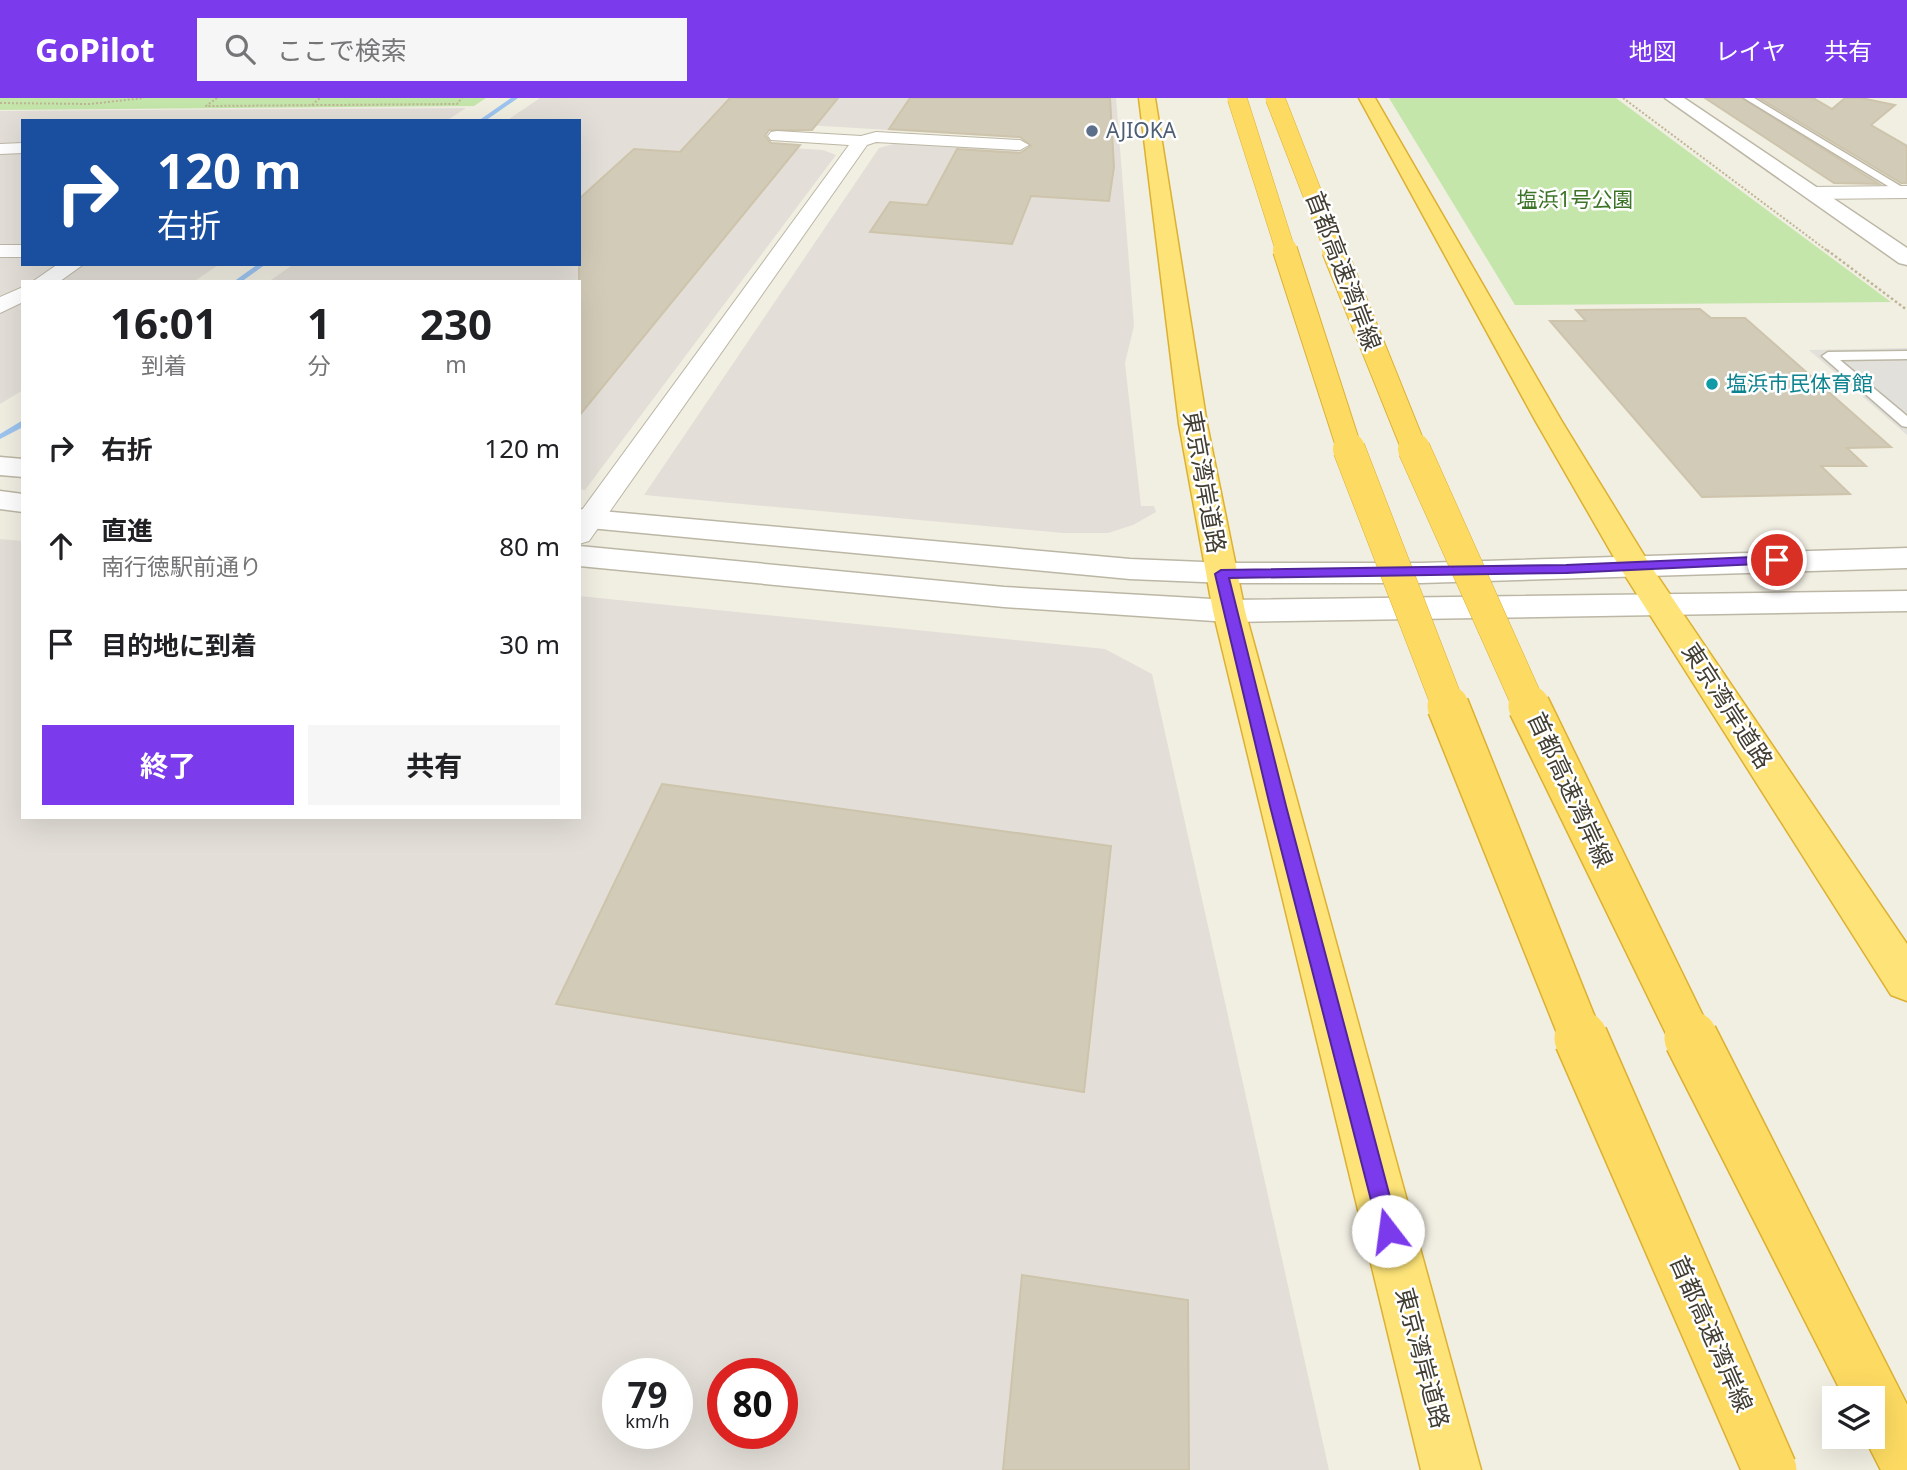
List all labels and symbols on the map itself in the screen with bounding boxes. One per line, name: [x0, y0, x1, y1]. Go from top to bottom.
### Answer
place label: AJIOKA: [1106, 116, 1177, 144]
marker: AJIOKA: [1084, 123, 1100, 139]
park label: 塩浜1号公園: [1516, 185, 1634, 213]
street label: 首都高速湾岸線: [1299, 186, 1390, 355]
place label: 塩浜市民体育館: [1726, 369, 1873, 397]
marker: 塩浜市民体育館: [1704, 376, 1720, 392]
street label: 東京湾岸道路: [1177, 408, 1234, 556]
pin: [1747, 530, 1807, 590]
street label: 東京湾岸道路: [1675, 636, 1781, 775]
street label: 首都高速湾岸線: [1521, 706, 1622, 872]
position arrow: [1351, 1194, 1425, 1268]
street label: 首都高速湾岸線: [1663, 1250, 1762, 1417]
street label: 東京湾岸道路: [1389, 1284, 1458, 1431]
speed limit sign: 80: [707, 1358, 798, 1449]

